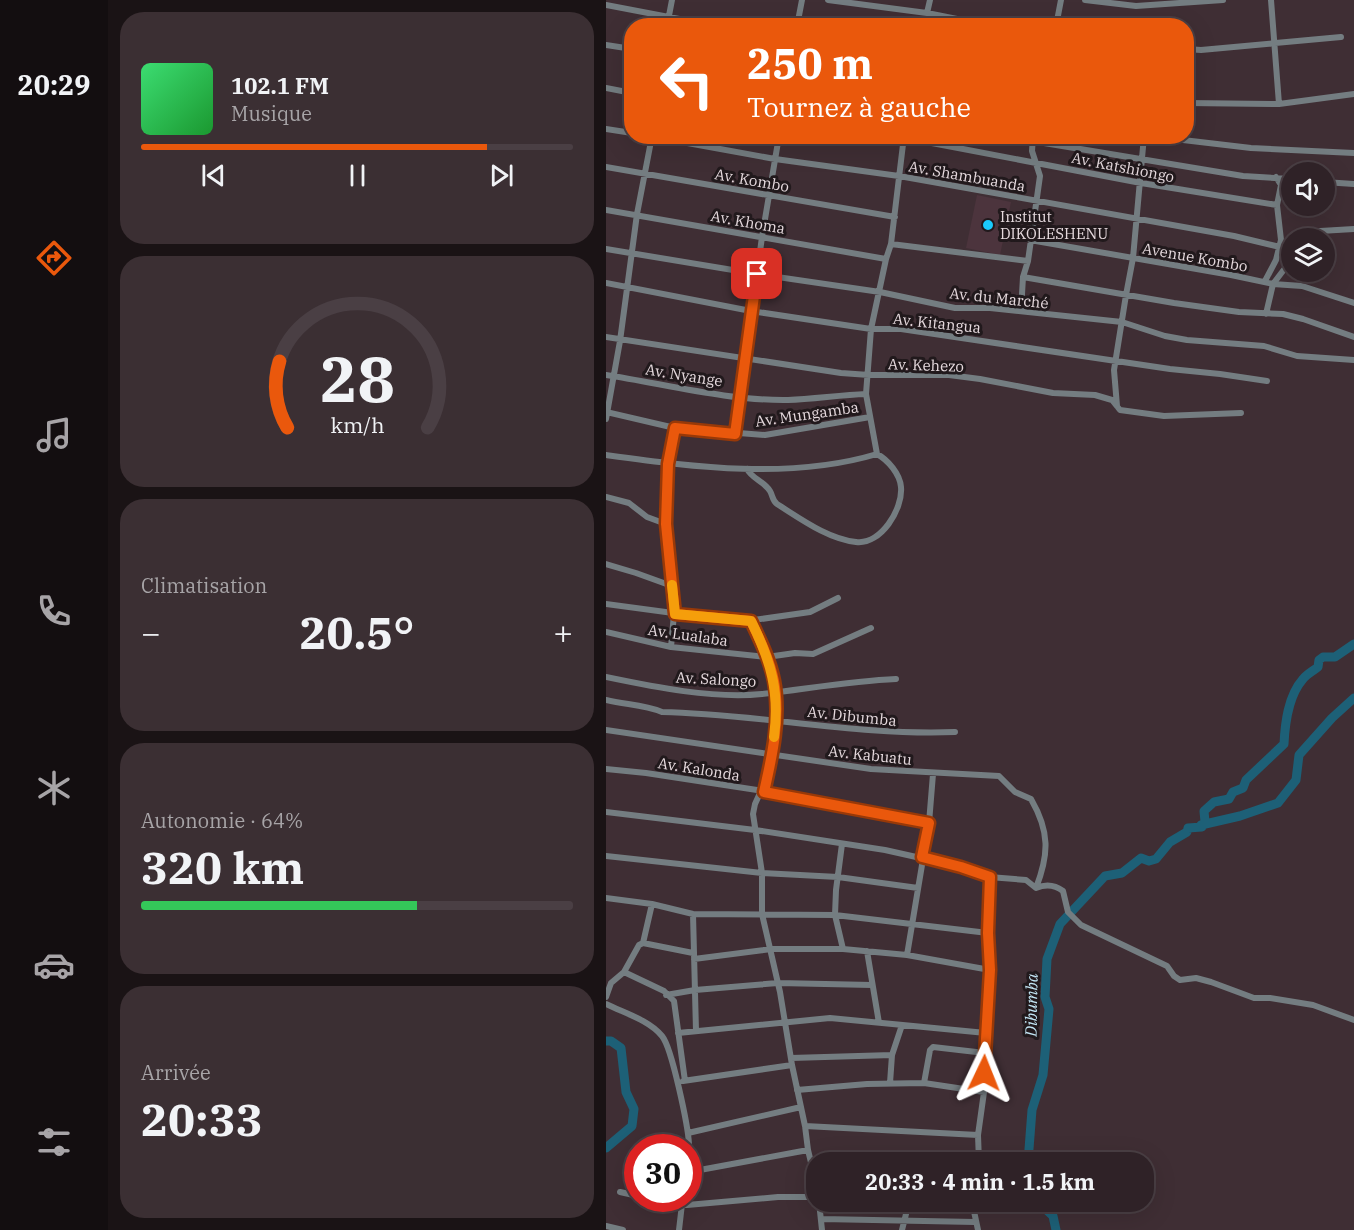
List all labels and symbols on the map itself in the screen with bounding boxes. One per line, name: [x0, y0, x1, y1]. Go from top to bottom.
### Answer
street label: Av. Katshiongo: [1070, 148, 1176, 186]
street label: Av. Shambuanda: [907, 156, 1027, 196]
street label: Av. Kombo: [713, 164, 791, 196]
street label: Av. Khoma: [709, 206, 787, 238]
place label: Institut DIKOLESHENU: [1000, 207, 1108, 243]
marker: Institut DIKOLESHENU: [981, 218, 995, 232]
street label: Avenue Kombo: [1141, 238, 1249, 276]
pin: [731, 248, 782, 299]
street label: Av. du Marché: [949, 283, 1049, 313]
street label: Av. Kitangua: [892, 309, 982, 337]
street label: Av. Kehezo: [888, 354, 964, 376]
street label: Av. Nyange: [644, 360, 724, 390]
street label: Av. Mungamba: [754, 397, 860, 431]
street label: Av. Lualaba: [647, 620, 729, 650]
street label: Av. Salongo: [675, 667, 757, 691]
street label: Av. Dibumba: [806, 702, 898, 730]
street label: Av. Kabuatu: [827, 741, 913, 769]
street label: Av. Kalonda: [657, 753, 741, 785]
water label: Dibumba: [1020, 973, 1042, 1038]
position arrow: [952, 1041, 1016, 1105]
speed limit sign: 30: [624, 1134, 702, 1212]

